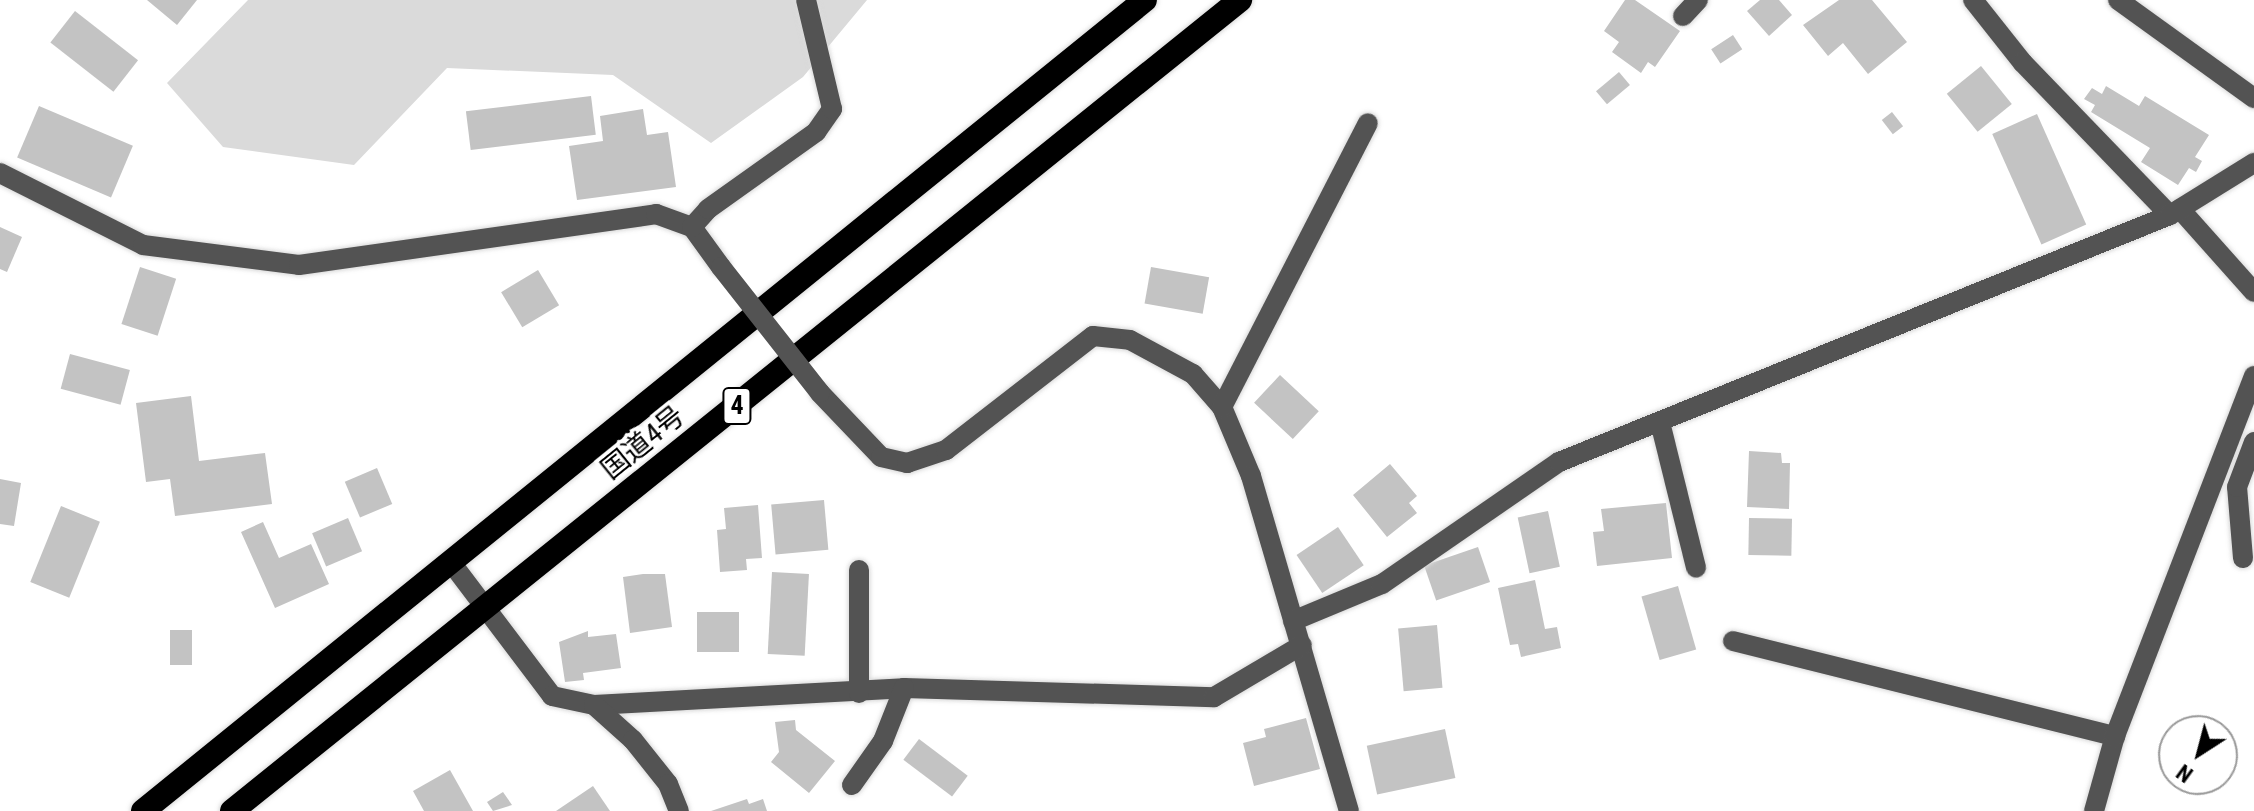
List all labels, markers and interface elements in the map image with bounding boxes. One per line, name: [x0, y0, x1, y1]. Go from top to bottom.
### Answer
road number: 4: [721, 384, 753, 428]
street label: 国道4号: [594, 399, 692, 487]
north arrow: [2158, 715, 2238, 795]
text: N: [2172, 759, 2198, 787]

